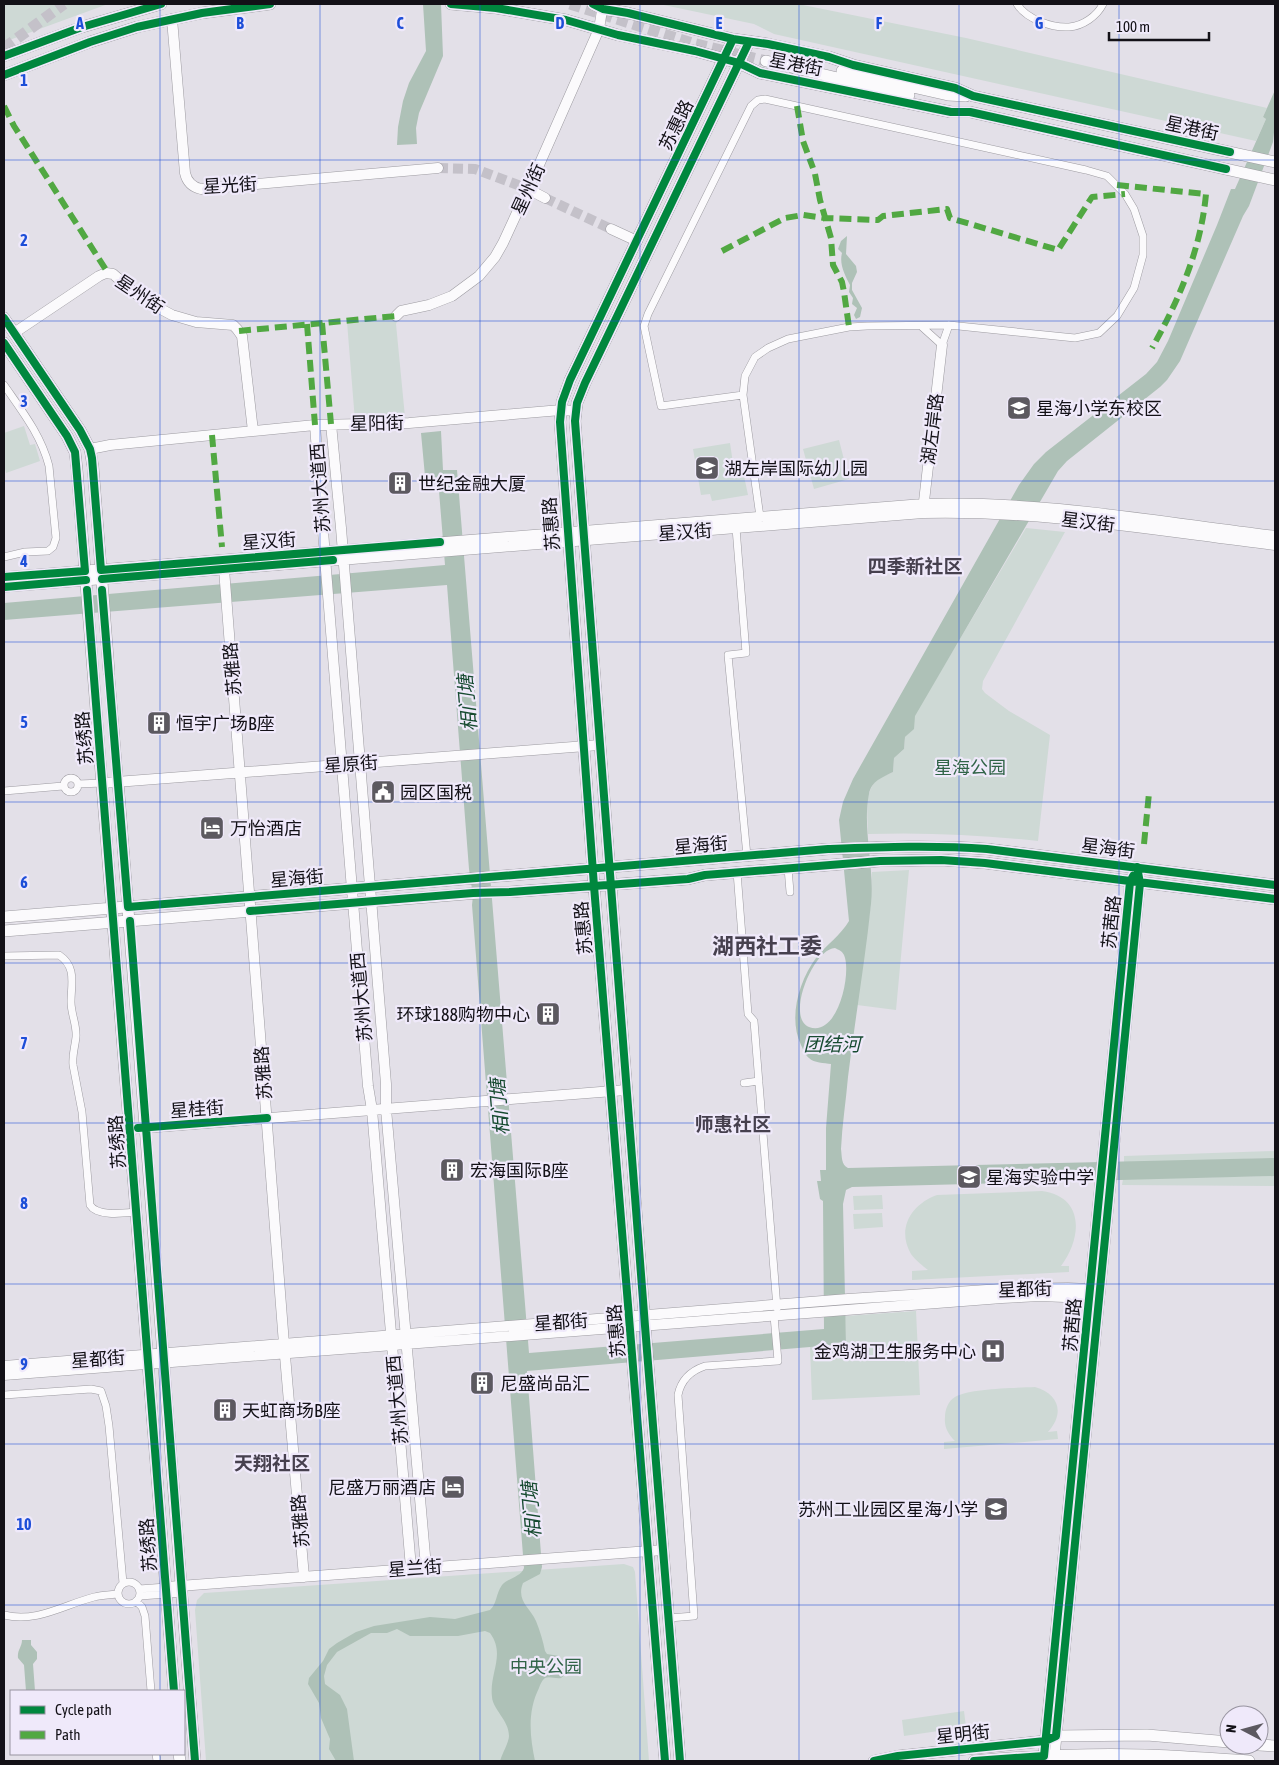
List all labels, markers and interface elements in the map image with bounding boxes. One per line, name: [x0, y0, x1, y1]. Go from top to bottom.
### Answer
scale bar: [1109, 10, 1209, 42]
text: A: [75, 14, 84, 32]
text: B: [236, 14, 244, 32]
text: C: [396, 14, 404, 32]
text: D: [556, 14, 565, 32]
text: E: [716, 14, 723, 32]
text: F: [876, 14, 883, 32]
text: G: [1035, 14, 1044, 32]
text: 100 m: [1116, 18, 1150, 35]
street label: 星港街: [767, 49, 825, 79]
text: 1: [20, 71, 28, 89]
street label: 苏惠路: [655, 96, 697, 154]
street label: 星港街: [1163, 112, 1221, 144]
street label: 星州街: [507, 160, 549, 218]
street label: 星光街: [202, 173, 258, 197]
text: 2: [20, 231, 28, 249]
street label: 星州街: [112, 270, 168, 318]
text: 3: [20, 392, 28, 410]
street label: 湖左岸路: [917, 392, 947, 466]
school or university icon: 星海小学东校区: [1006, 395, 1032, 421]
place label: 星海小学东校区: [1036, 398, 1162, 419]
street label: 星阳街: [350, 412, 404, 434]
street label: 苏州大道西: [306, 442, 334, 534]
school or university icon: 湖左岸国际幼儿园: [694, 455, 720, 481]
place label: 湖左岸国际幼儿园: [724, 458, 868, 479]
building icon: 世纪金融大厦: [387, 470, 413, 496]
place label: 世纪金融大厦: [418, 473, 526, 494]
street label: 苏惠路: [539, 496, 563, 552]
street label: 星汉街: [1060, 508, 1116, 536]
street label: 星汉街: [657, 520, 713, 544]
street label: 星汉街: [241, 529, 297, 553]
text: 4: [19, 552, 28, 570]
district label: 四季新社区: [867, 555, 963, 577]
street label: 苏雅路: [219, 641, 245, 697]
water label: 相门塘: [453, 671, 480, 732]
street label: 苏绣路: [71, 710, 97, 766]
building icon: 恒宇广场B座: [146, 710, 172, 736]
text: 5: [20, 713, 28, 731]
place label: 恒宇广场B座: [176, 713, 275, 734]
street label: 星原街: [323, 752, 379, 776]
park label: 星海公园: [934, 757, 1006, 778]
public building icon: 园区国税: [370, 779, 396, 805]
place label: 园区国税: [400, 782, 472, 803]
hotel icon: 万怡酒店: [199, 815, 225, 841]
place label: 万怡酒店: [230, 818, 302, 839]
street label: 星海街: [673, 832, 729, 858]
street label: 星海街: [1080, 834, 1136, 862]
street label: 星海街: [269, 865, 325, 891]
text: 6: [20, 873, 28, 891]
street label: 苏茜路: [1098, 894, 1124, 950]
street label: 苏惠路: [570, 900, 596, 956]
district label: 湖西社工委: [712, 933, 822, 959]
street label: 苏州大道西: [347, 951, 375, 1043]
building icon: 环球188购物中心: [535, 1001, 561, 1027]
place label: 环球188购物中心: [397, 1004, 530, 1025]
water label: 团结河: [803, 1033, 864, 1055]
text: 7: [20, 1034, 28, 1052]
street label: 苏雅路: [251, 1045, 275, 1101]
water label: 相门塘: [485, 1075, 512, 1136]
street label: 星桂街: [169, 1097, 225, 1121]
district label: 师惠社区: [695, 1113, 771, 1135]
street label: 苏绣路: [105, 1114, 129, 1170]
building icon: 宏海国际B座: [439, 1157, 465, 1183]
place label: 宏海国际B座: [470, 1160, 569, 1181]
school or university icon: 星海实验中学: [956, 1164, 982, 1190]
place label: 星海实验中学: [986, 1167, 1094, 1188]
text: 8: [20, 1194, 28, 1212]
street label: 星都街: [998, 1278, 1052, 1300]
street label: 苏茜路: [1059, 1297, 1085, 1353]
street label: 苏惠路: [603, 1303, 629, 1359]
street label: 星都街: [533, 1310, 589, 1334]
hospital icon: 金鸡湖卫生服务中心: [980, 1338, 1006, 1364]
place label: 金鸡湖卫生服务中心: [814, 1341, 976, 1362]
street label: 星都街: [70, 1347, 126, 1371]
street label: 苏州大道西: [383, 1354, 411, 1446]
text: 9: [20, 1355, 28, 1373]
building icon: 尼盛尚品汇: [469, 1370, 495, 1396]
place label: 尼盛尚品汇: [500, 1373, 590, 1394]
building icon: 天虹商场B座: [212, 1397, 238, 1423]
place label: 天虹商场B座: [242, 1400, 341, 1421]
district label: 天翔社区: [234, 1452, 310, 1474]
hotel icon: 尼盛万丽酒店: [440, 1474, 466, 1500]
place label: 尼盛万丽酒店: [328, 1477, 436, 1498]
water label: 相门塘: [517, 1478, 544, 1539]
street label: 苏雅路: [287, 1493, 313, 1549]
school or university icon: 苏州工业园区星海小学: [983, 1496, 1009, 1522]
place label: 苏州工业园区星海小学: [798, 1499, 978, 1520]
text: 10: [16, 1515, 32, 1533]
street label: 苏绣路: [136, 1517, 160, 1573]
street label: 星兰街: [387, 1556, 443, 1580]
park label: 中央公园: [510, 1656, 582, 1677]
legend: [10, 1690, 185, 1755]
text: Cycle path: [55, 1701, 112, 1718]
north arrow: [1219, 1705, 1269, 1755]
street label: 星明街: [935, 1721, 991, 1747]
text: N: [1223, 1724, 1239, 1734]
text: Path: [55, 1726, 81, 1743]

